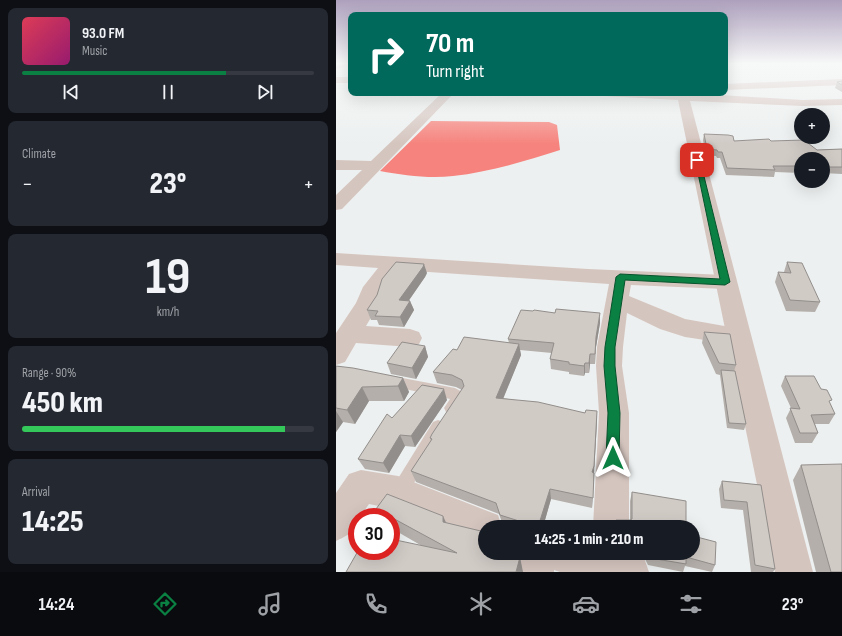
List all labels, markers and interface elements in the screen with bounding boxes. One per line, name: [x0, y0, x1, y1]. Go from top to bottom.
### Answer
text: 93.0 FM: [82, 24, 124, 43]
text: 70 m: [426, 27, 474, 60]
icon: right: [360, 28, 412, 80]
text: Music: [82, 43, 107, 59]
text: Turn right: [426, 61, 484, 82]
icon: previous: [60, 81, 82, 103]
icon: pause: [157, 81, 179, 103]
icon: next: [254, 81, 276, 103]
map controls: [794, 108, 830, 188]
button: +: [794, 108, 830, 144]
pin: [680, 143, 714, 177]
text: Climate: [22, 146, 56, 162]
icon: arrive: [686, 149, 708, 171]
button: −: [794, 152, 830, 188]
text: 23°: [150, 166, 186, 202]
text: −: [22, 171, 33, 198]
text: +: [303, 171, 314, 198]
text: 19: [145, 246, 191, 309]
text: km/h: [157, 304, 179, 320]
text: Range · 90%: [22, 365, 76, 381]
text: 450 km: [22, 385, 103, 421]
position arrow: [592, 437, 634, 479]
text: Arrival: [22, 484, 50, 500]
text: 14:25: [22, 504, 84, 540]
speed limit sign: 30: [348, 508, 400, 560]
text: 14:25 · 1 min · 210 m: [535, 530, 643, 549]
icon: directions: [151, 590, 179, 618]
icon: music: [256, 590, 284, 618]
icon: phone: [362, 590, 390, 618]
icon: climate: [467, 590, 495, 618]
icon: car: [572, 590, 600, 618]
icon: filters: [677, 590, 705, 618]
text: 14:24: [39, 594, 74, 615]
text: 23°: [782, 594, 803, 615]

